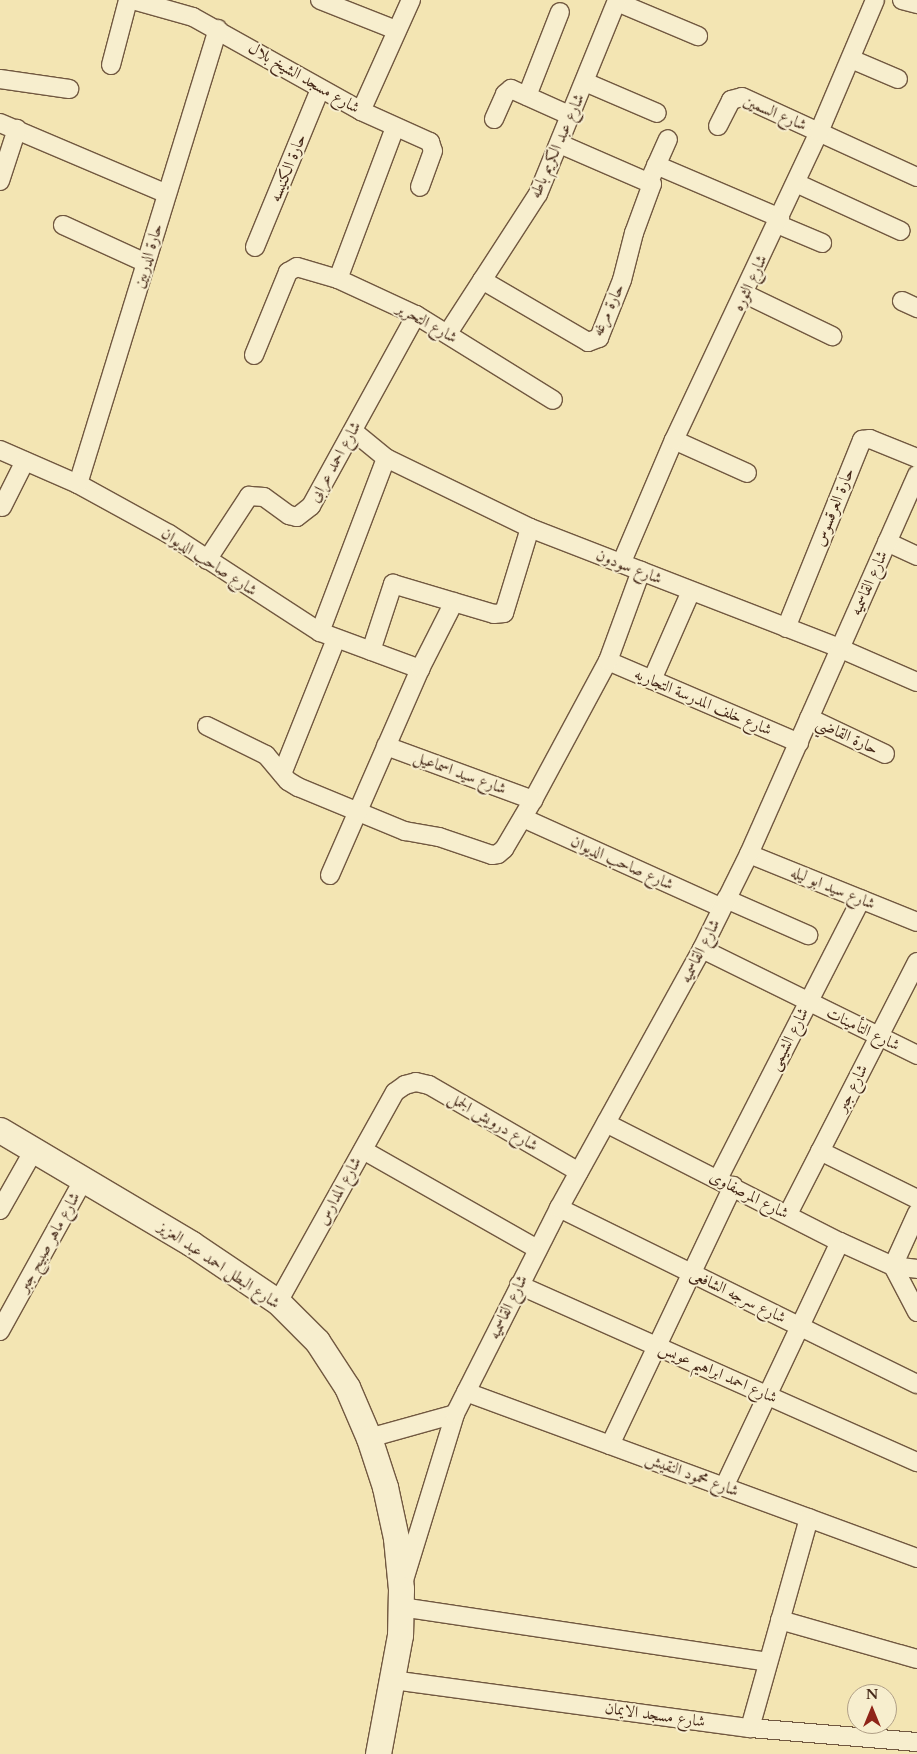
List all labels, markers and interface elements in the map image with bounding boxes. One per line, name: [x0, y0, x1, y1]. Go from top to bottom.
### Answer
street label: شارع مسجد الشيخ بلال: [245, 38, 363, 118]
street label: شارع عبد الكريم باطه: [525, 91, 589, 201]
street label: شارع السمين: [740, 91, 810, 135]
street label: حارة الكنيسه: [266, 131, 310, 205]
street label: حارة الدربين: [129, 221, 167, 291]
street label: شارع الثوره: [729, 252, 771, 314]
street label: حارة مرغه: [588, 281, 628, 339]
street label: شارع التحرير: [393, 299, 461, 347]
street label: شارع احمد عرابى: [305, 418, 365, 506]
street label: حارة العرقسوس: [810, 465, 858, 549]
street label: شارع صاحب الديوان: [157, 524, 261, 600]
street label: شارع سودون: [593, 546, 665, 588]
street label: شارع القاسميه: [846, 547, 892, 619]
street label: شارع خلف المدرسة التجاريه: [631, 664, 775, 740]
street label: حارة القاضي: [813, 713, 881, 759]
street label: شارع سيد اسماعيل: [411, 747, 509, 799]
street label: شارع صاحب الديوان: [568, 832, 676, 894]
street label: شارع سيد ابو ليله: [788, 862, 878, 914]
street label: شارع القاسميه: [676, 916, 724, 986]
street label: شارع التأمينات: [823, 1003, 903, 1055]
street label: شارع الشيمى: [765, 1004, 813, 1074]
street label: شارع جبر: [832, 1061, 872, 1115]
street label: شارع درويش الجمل: [445, 1089, 541, 1155]
street label: شارع المدارس: [313, 1154, 365, 1228]
street label: شارع المرصفاوى: [706, 1167, 792, 1223]
street label: شارع ماهر صبيح جبر: [14, 1189, 84, 1295]
street label: شارع البطل احمد عبد العزيز: [155, 1217, 283, 1313]
street label: شارع سرجه الشافعى: [687, 1265, 789, 1327]
street label: شارع القاسميه: [484, 1272, 532, 1342]
street label: شارع احمد ابراهيم عويس: [656, 1338, 780, 1408]
street label: شارع محمود النقيش: [643, 1449, 741, 1501]
north arrow: [847, 1684, 897, 1734]
text: N: [866, 1685, 878, 1704]
street label: شارع مسجد الايمان: [603, 1698, 707, 1732]

